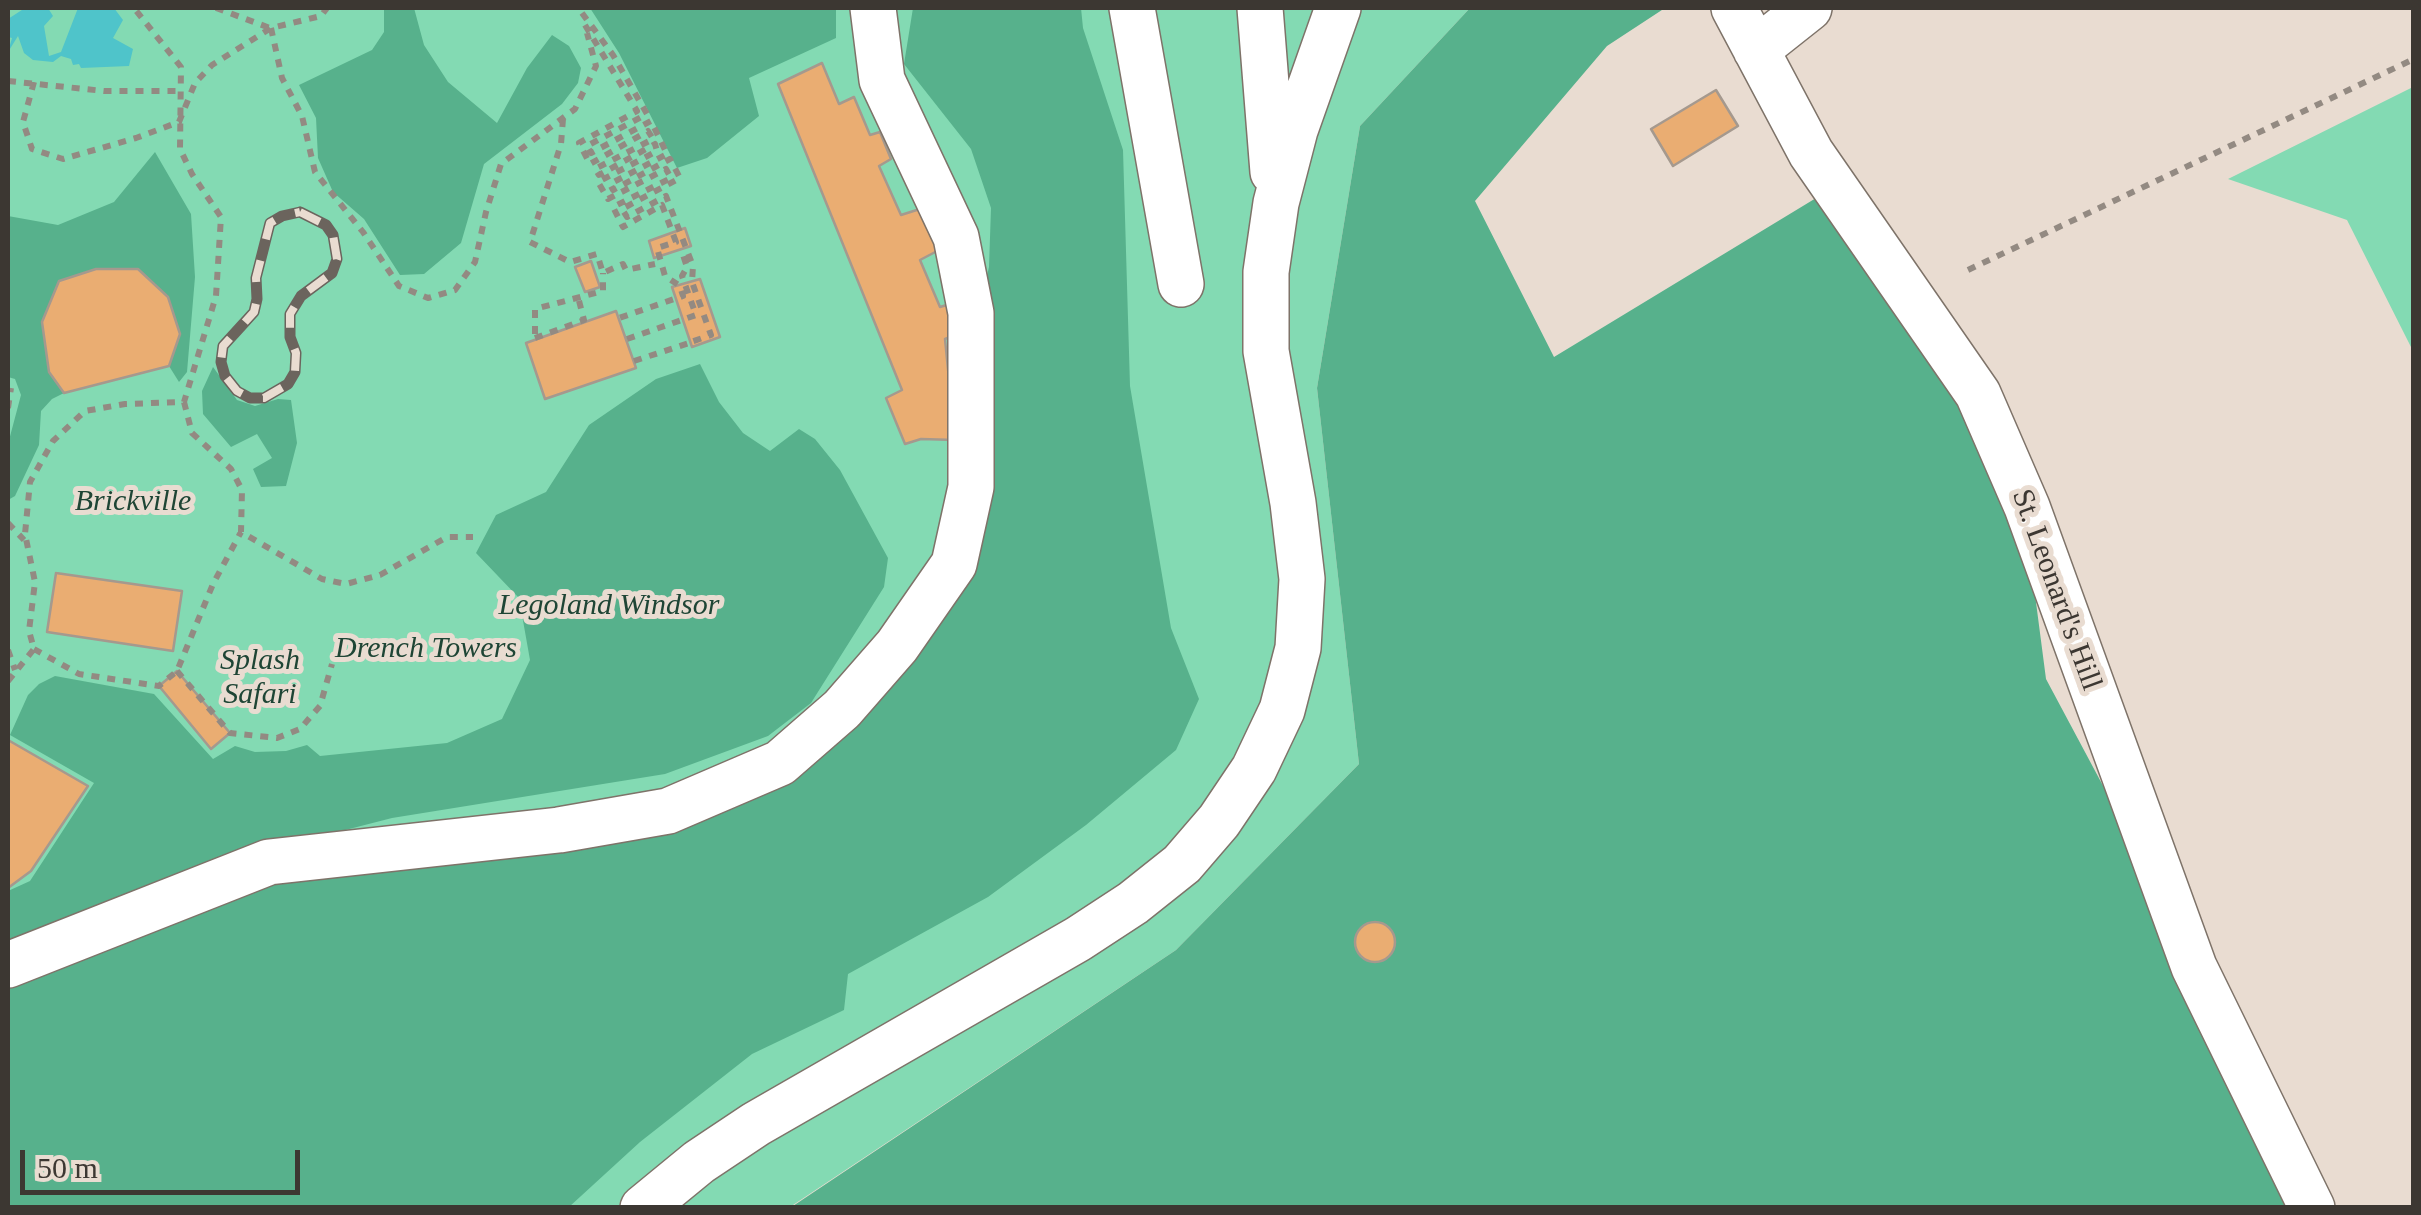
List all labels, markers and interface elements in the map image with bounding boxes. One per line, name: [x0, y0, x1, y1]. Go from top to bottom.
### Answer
park label: Brickville: [75, 484, 191, 520]
street label: St. Leonard's Hill: [2003, 485, 2109, 695]
park label: Legoland Windsor: [499, 588, 719, 624]
park label: Drench Towers: [335, 631, 517, 667]
park label: Splash Safari: [220, 643, 300, 714]
scale bar: [25, 1130, 305, 1192]
text: 50 m: [37, 1151, 98, 1184]

